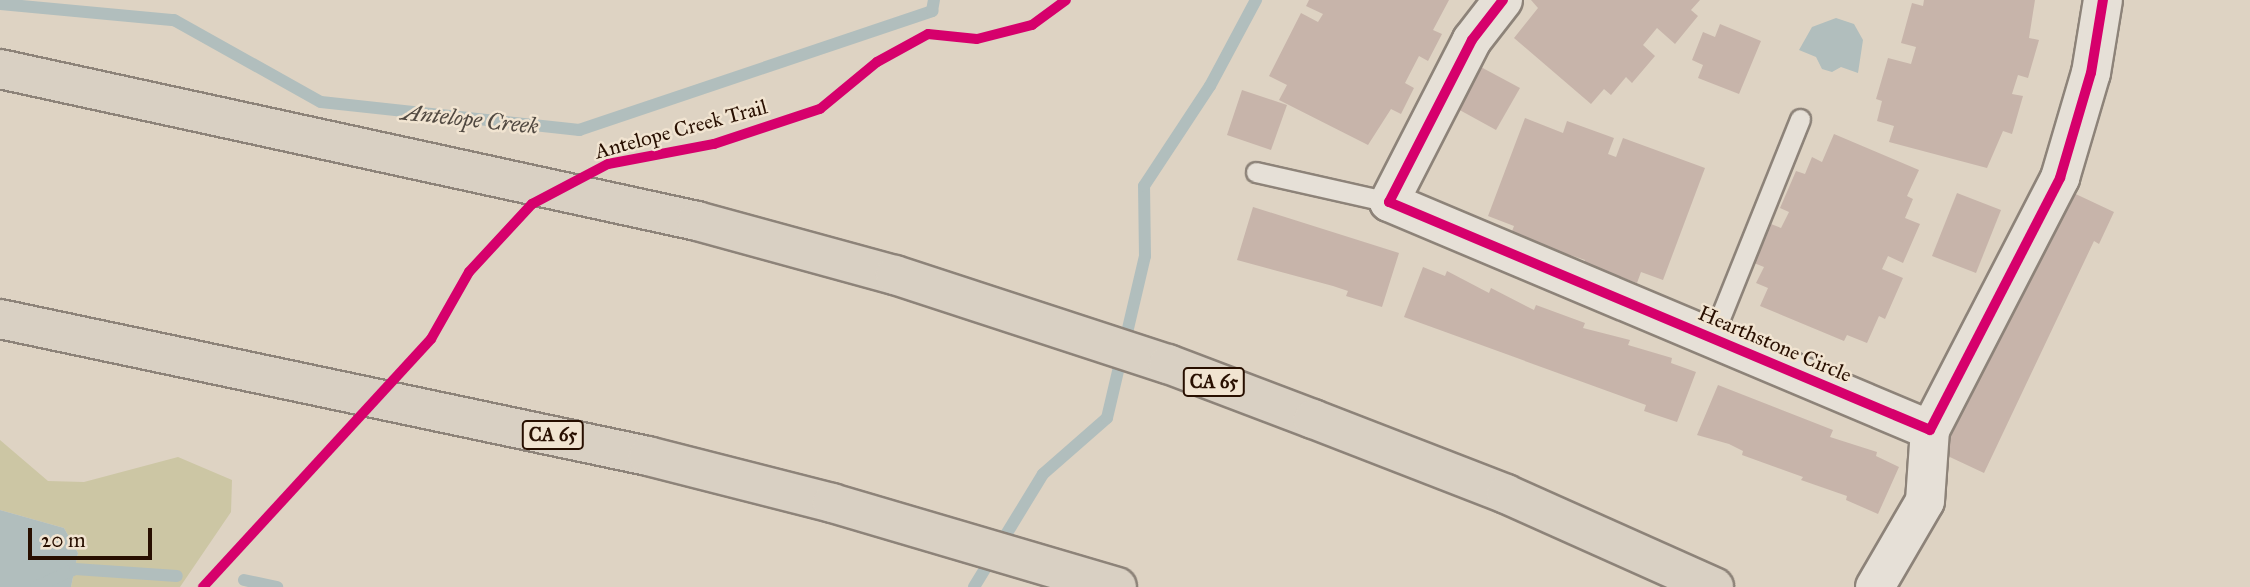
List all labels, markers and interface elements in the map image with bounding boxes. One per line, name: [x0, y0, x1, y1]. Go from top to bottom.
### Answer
street label: Antelope Creek Trail: [592, 94, 770, 164]
water label: Antelope Creek: [400, 98, 540, 140]
street label: Hearthstone Circle: [1695, 300, 1855, 388]
road number: CA 65: [1182, 366, 1246, 398]
road number: CA 65: [522, 420, 584, 450]
scale bar: [32, 514, 156, 558]
text: 20 m: [41, 527, 86, 553]

